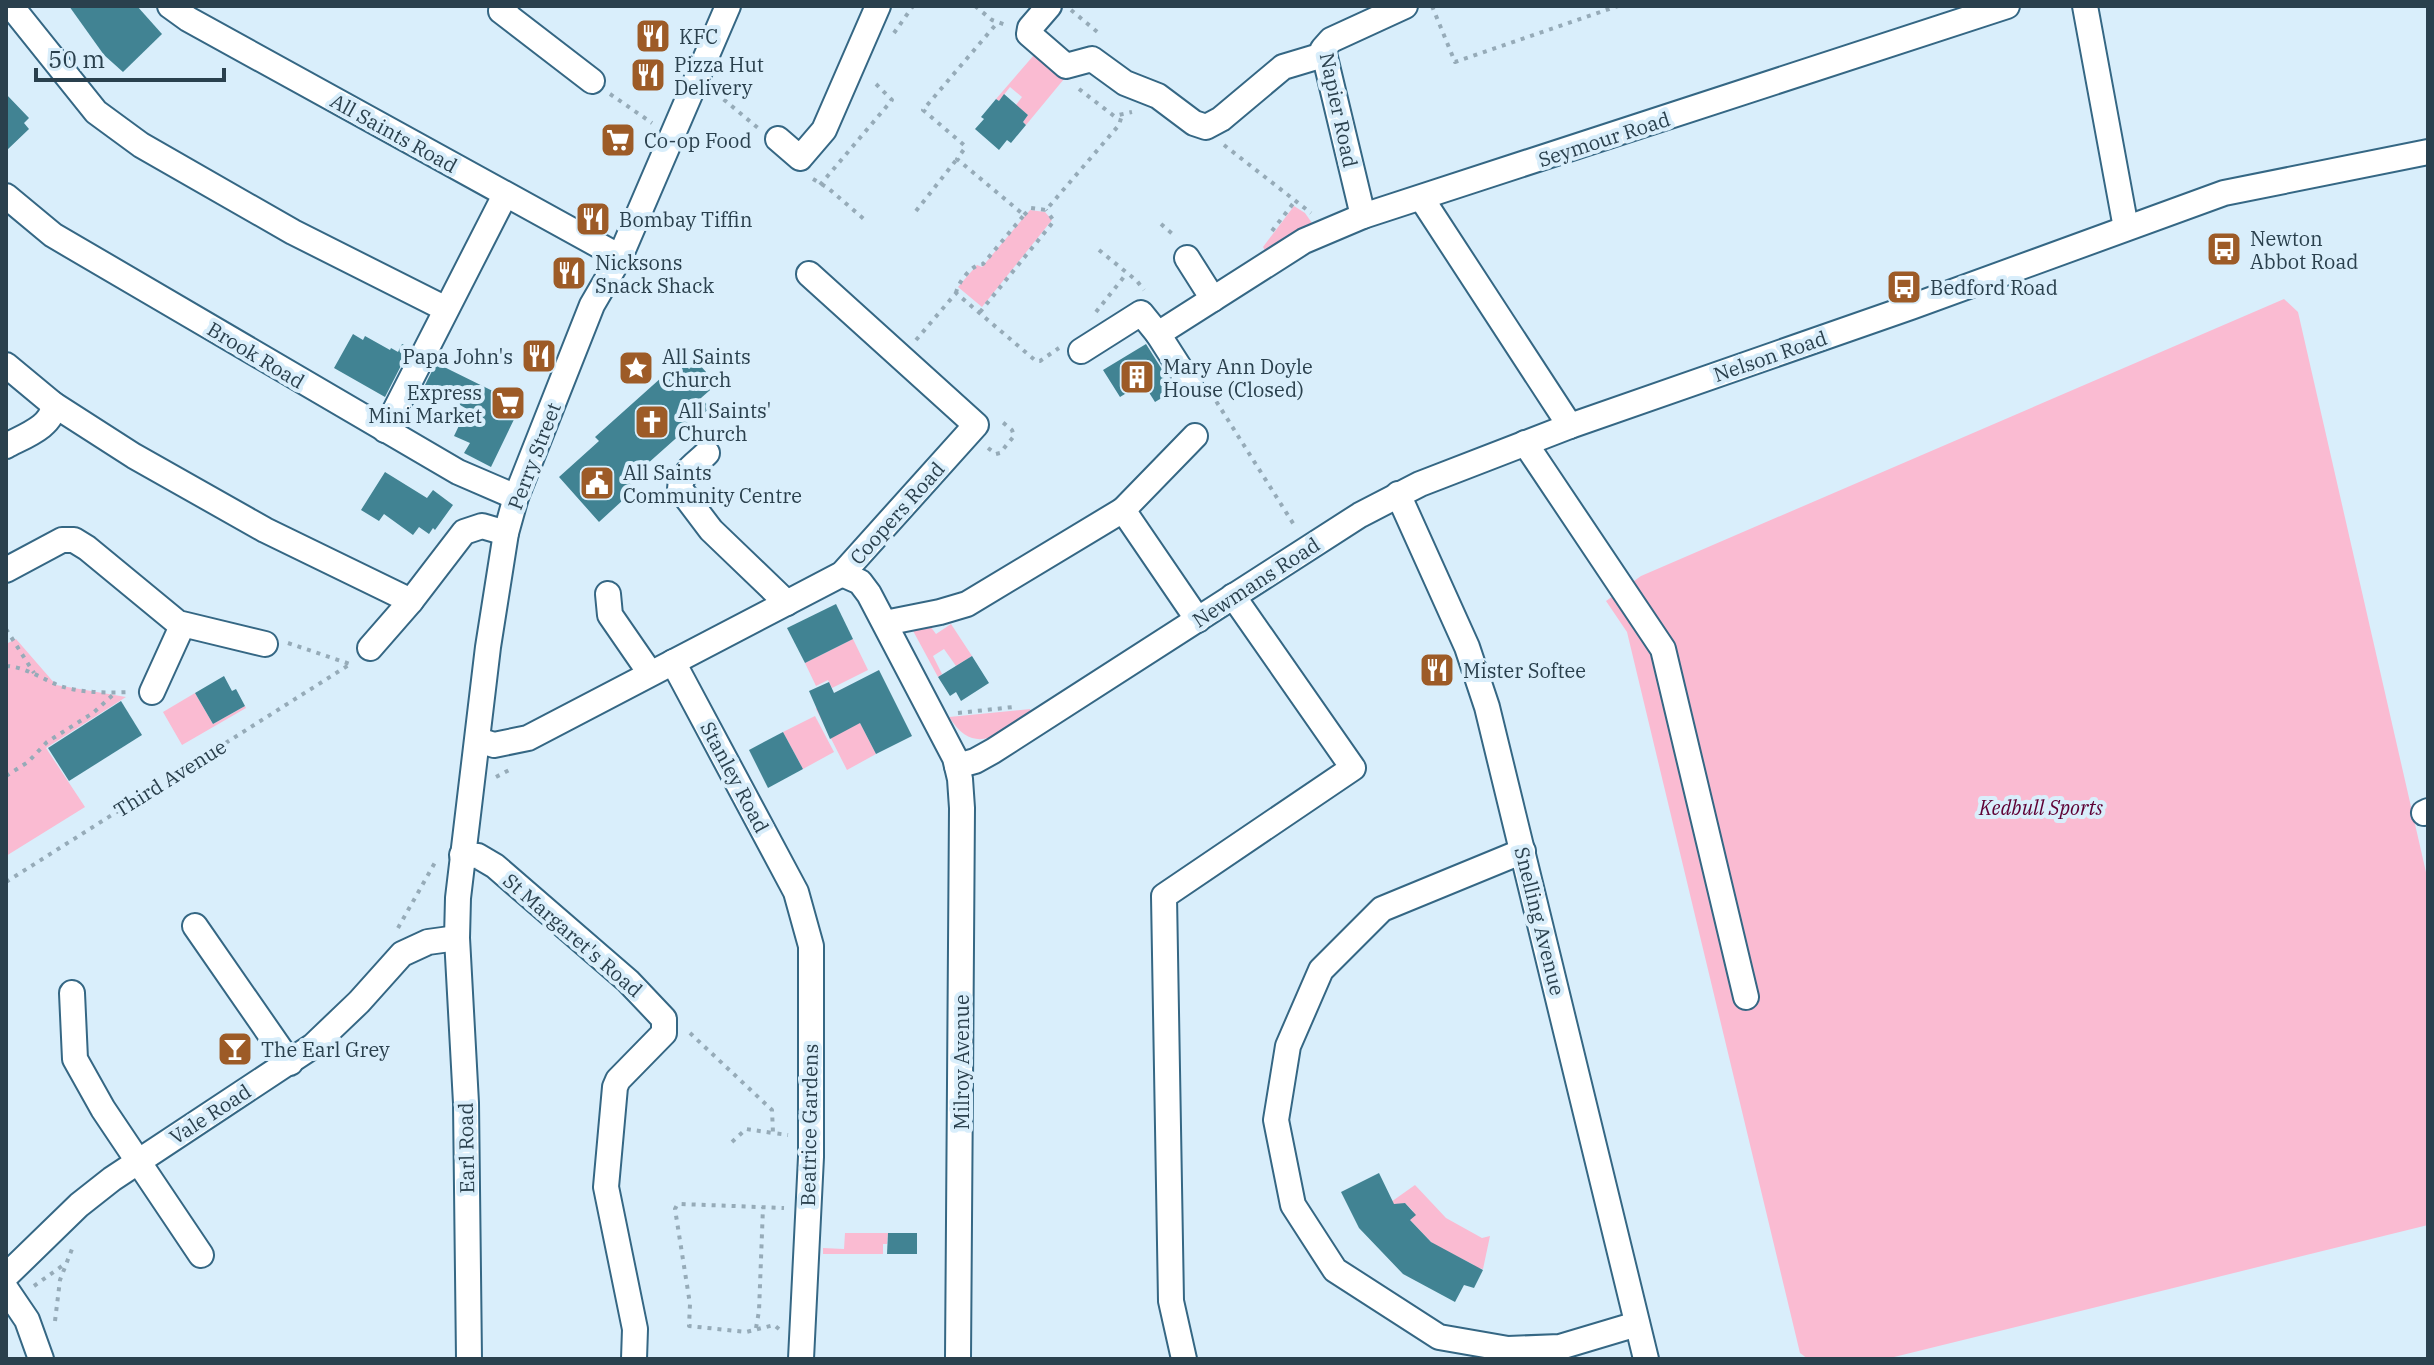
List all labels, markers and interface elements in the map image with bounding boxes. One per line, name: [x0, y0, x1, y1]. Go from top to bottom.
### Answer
restaurant icon: KFC: [634, 17, 672, 55]
place label: KFC: [679, 23, 718, 50]
scale bar: [36, 32, 224, 82]
text: 50 m: [48, 43, 105, 75]
street label: Napier Road: [1314, 50, 1364, 170]
place label: Pizza Hut Delivery: [674, 51, 764, 101]
restaurant icon: Pizza Hut Delivery: [629, 56, 667, 94]
street label: All Saints Road: [326, 87, 462, 179]
street label: Seymour Road: [1535, 105, 1673, 173]
supermarket icon: Co-op Food: [599, 121, 637, 159]
place label: Co-op Food: [644, 127, 752, 154]
restaurant icon: Bombay Tiffin: [574, 200, 612, 238]
place label: Bombay Tiffin: [619, 206, 753, 233]
place label: Newton Abbot Road: [2250, 225, 2359, 275]
bus stop icon: Newton Abbot Road: [2205, 230, 2243, 268]
place label: Nicksons Snack Shack: [595, 249, 715, 299]
restaurant icon: Nicksons Snack Shack: [550, 254, 588, 292]
bus stop icon: Bedford Road: [1885, 268, 1923, 306]
place label: Bedford Road: [1930, 274, 2058, 301]
street label: Brook Road: [202, 315, 310, 395]
street label: Nelson Road: [1710, 324, 1830, 388]
restaurant icon: Papa John's: [520, 337, 558, 375]
place label: Papa John's: [403, 343, 513, 370]
place label: All Saints Church: [662, 343, 751, 393]
place icon: All Saints Church: [617, 349, 655, 387]
place label: Mary Ann Doyle House (Closed): [1163, 353, 1313, 403]
building icon: Mary Ann Doyle House (Closed): [1118, 358, 1156, 396]
place label: Express Mini Market: [368, 379, 482, 429]
supermarket icon: Express Mini Market: [489, 384, 527, 422]
place label: All Saints' Church: [678, 397, 771, 447]
street label: Perry Street: [501, 399, 567, 513]
church icon: All Saints' Church: [633, 403, 671, 441]
street label: Coopers Road: [844, 456, 950, 570]
place label: All Saints Community Centre: [623, 459, 802, 509]
public building icon: All Saints Community Centre: [578, 464, 616, 502]
street label: Newmans Road: [1187, 531, 1325, 633]
restaurant icon: Mister Softee: [1418, 651, 1456, 689]
place label: Mister Softee: [1463, 657, 1586, 684]
street label: Stanley Road: [694, 717, 776, 837]
street label: Third Avenue: [109, 733, 231, 823]
park label: Kedbull Sports: [1978, 794, 2104, 821]
street label: Snelling Avenue: [1508, 844, 1572, 998]
street label: St Margaret's Road: [498, 867, 648, 1003]
street label: Milroy Avenue: [948, 994, 975, 1130]
bar icon: The Earl Grey: [216, 1030, 254, 1068]
place label: The Earl Grey: [261, 1036, 390, 1063]
street label: Beatrice Gardens: [794, 1043, 824, 1207]
street label: Vale Road: [164, 1078, 256, 1150]
street label: Earl Road: [452, 1102, 480, 1194]

